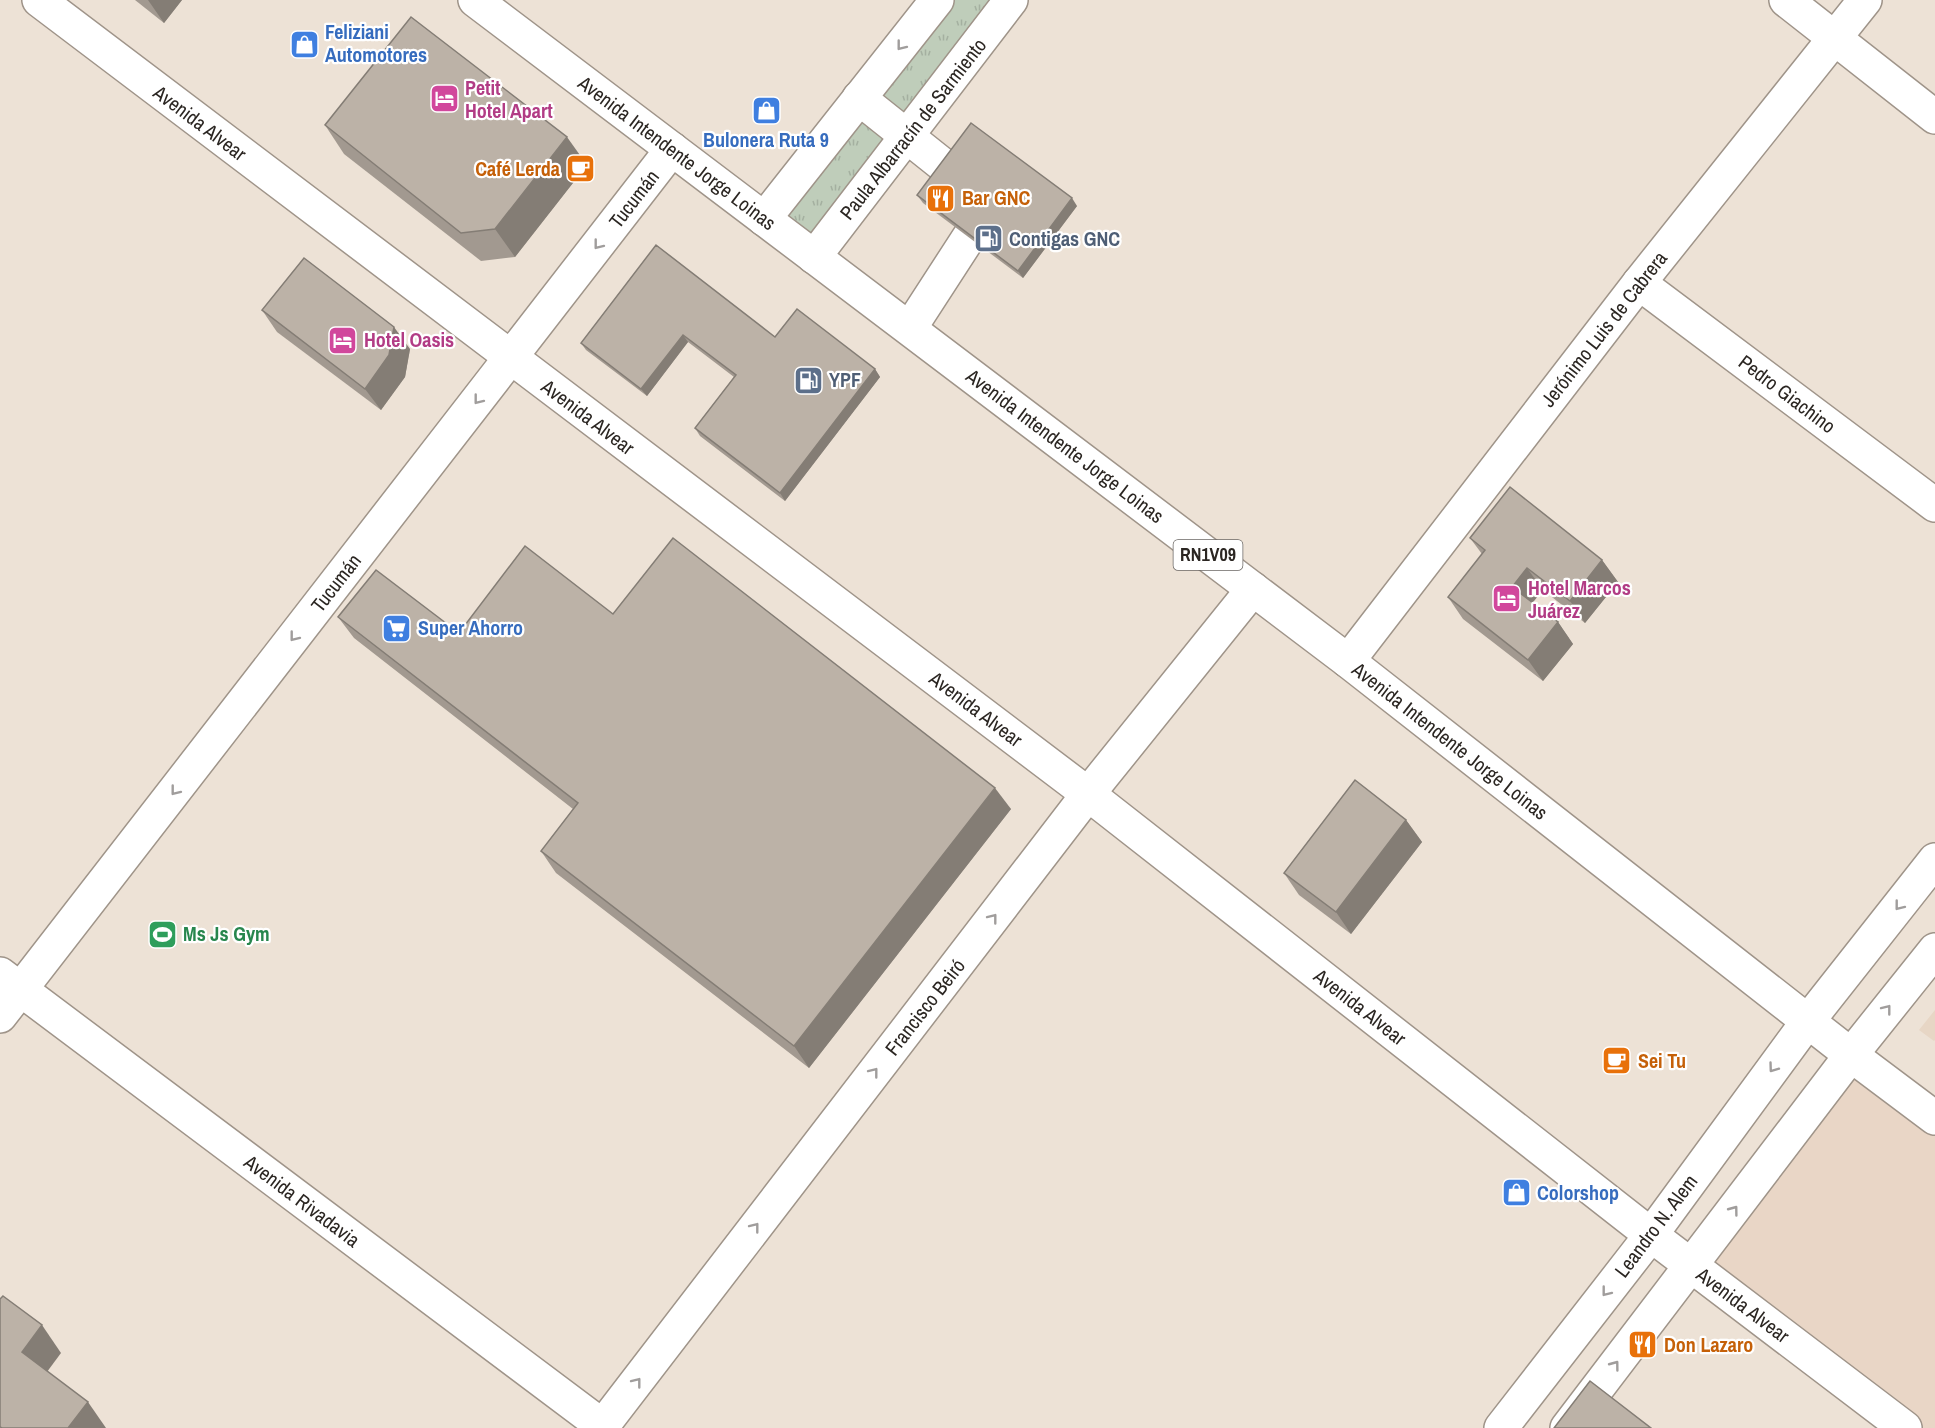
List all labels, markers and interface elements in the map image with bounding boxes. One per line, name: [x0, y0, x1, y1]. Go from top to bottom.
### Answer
place label: Feliziani Automotores: [325, 18, 427, 68]
shop icon: Feliziani Automotores: [288, 28, 320, 60]
street label: Paula Albarracín de Sarmiento: [833, 32, 992, 225]
one-way arrow: [897, 39, 908, 50]
street label: Avenida Intendente Jorge Loinas: [572, 69, 782, 236]
place label: Petit Hotel Apart: [465, 74, 553, 124]
street label: Avenida Alvear: [147, 78, 253, 167]
hotel icon: Petit Hotel Apart: [428, 83, 460, 115]
shop icon: Bulonera Ruta 9: [750, 94, 782, 126]
place label: Bulonera Ruta 9: [703, 126, 829, 153]
cafe icon: Café Lerda: [565, 153, 597, 185]
place label: Café Lerda: [475, 155, 560, 182]
street label: Tucumán: [602, 164, 665, 233]
restaurant icon: Bar GNC: [925, 182, 957, 214]
place label: Bar GNC: [962, 184, 1031, 211]
fuel station icon: Contigas GNC: [972, 223, 1004, 255]
place label: Contigas GNC: [1009, 225, 1120, 252]
one-way arrow: [594, 239, 605, 250]
street label: Jerónimo Luis de Cabrera: [1534, 245, 1673, 412]
hotel icon: Hotel Oasis: [327, 324, 359, 356]
place label: Hotel Oasis: [364, 326, 454, 353]
street label: Pedro Giachino: [1733, 348, 1841, 439]
street label: Avenida Intendente Jorge Loinas: [960, 362, 1170, 529]
fuel station icon: YPF: [792, 364, 824, 396]
place label: YPF: [829, 366, 861, 393]
street label: Avenida Alvear: [535, 372, 641, 461]
one-way arrow: [475, 393, 486, 404]
road number: RN1V09: [1174, 540, 1242, 570]
street label: Tucumán: [304, 548, 367, 617]
place label: Hotel Marcos Juárez: [1528, 574, 1631, 624]
hotel icon: Hotel Marcos Juárez: [1491, 583, 1523, 615]
supermarket icon: Super Ahorro: [381, 612, 413, 644]
place label: Super Ahorro: [418, 614, 523, 641]
one-way arrow: [291, 630, 302, 641]
street label: Avenida Intendente Jorge Loinas: [1346, 655, 1554, 826]
street label: Avenida Alvear: [923, 664, 1029, 753]
one-way arrow: [171, 784, 182, 795]
one-way arrow: [1895, 899, 1906, 910]
one-way arrow: [986, 913, 997, 924]
sports icon: Ms Js Gym: [146, 918, 178, 950]
place label: Ms Js Gym: [183, 920, 270, 947]
street label: Francisco Beiró: [878, 953, 971, 1061]
street label: Avenida Alvear: [1308, 961, 1412, 1051]
one-way arrow: [1880, 1005, 1891, 1016]
cafe icon: Sei Tu: [1601, 1045, 1633, 1077]
place label: Sei Tu: [1638, 1047, 1686, 1074]
one-way arrow: [1769, 1062, 1780, 1073]
one-way arrow: [867, 1068, 878, 1079]
street label: Avenida Rivadavia: [238, 1148, 366, 1253]
street label: Leandro N. Alem: [1608, 1169, 1703, 1283]
shop icon: Colorshop: [1500, 1177, 1532, 1209]
place label: Colorshop: [1537, 1179, 1619, 1206]
one-way arrow: [1726, 1206, 1737, 1217]
one-way arrow: [748, 1223, 759, 1234]
street label: Avenida Alvear: [1690, 1260, 1796, 1349]
one-way arrow: [1603, 1285, 1614, 1296]
restaurant icon: Don Lazaro: [1627, 1329, 1659, 1361]
place label: Don Lazaro: [1664, 1331, 1753, 1358]
one-way arrow: [1608, 1361, 1619, 1372]
one-way arrow: [629, 1377, 640, 1388]

